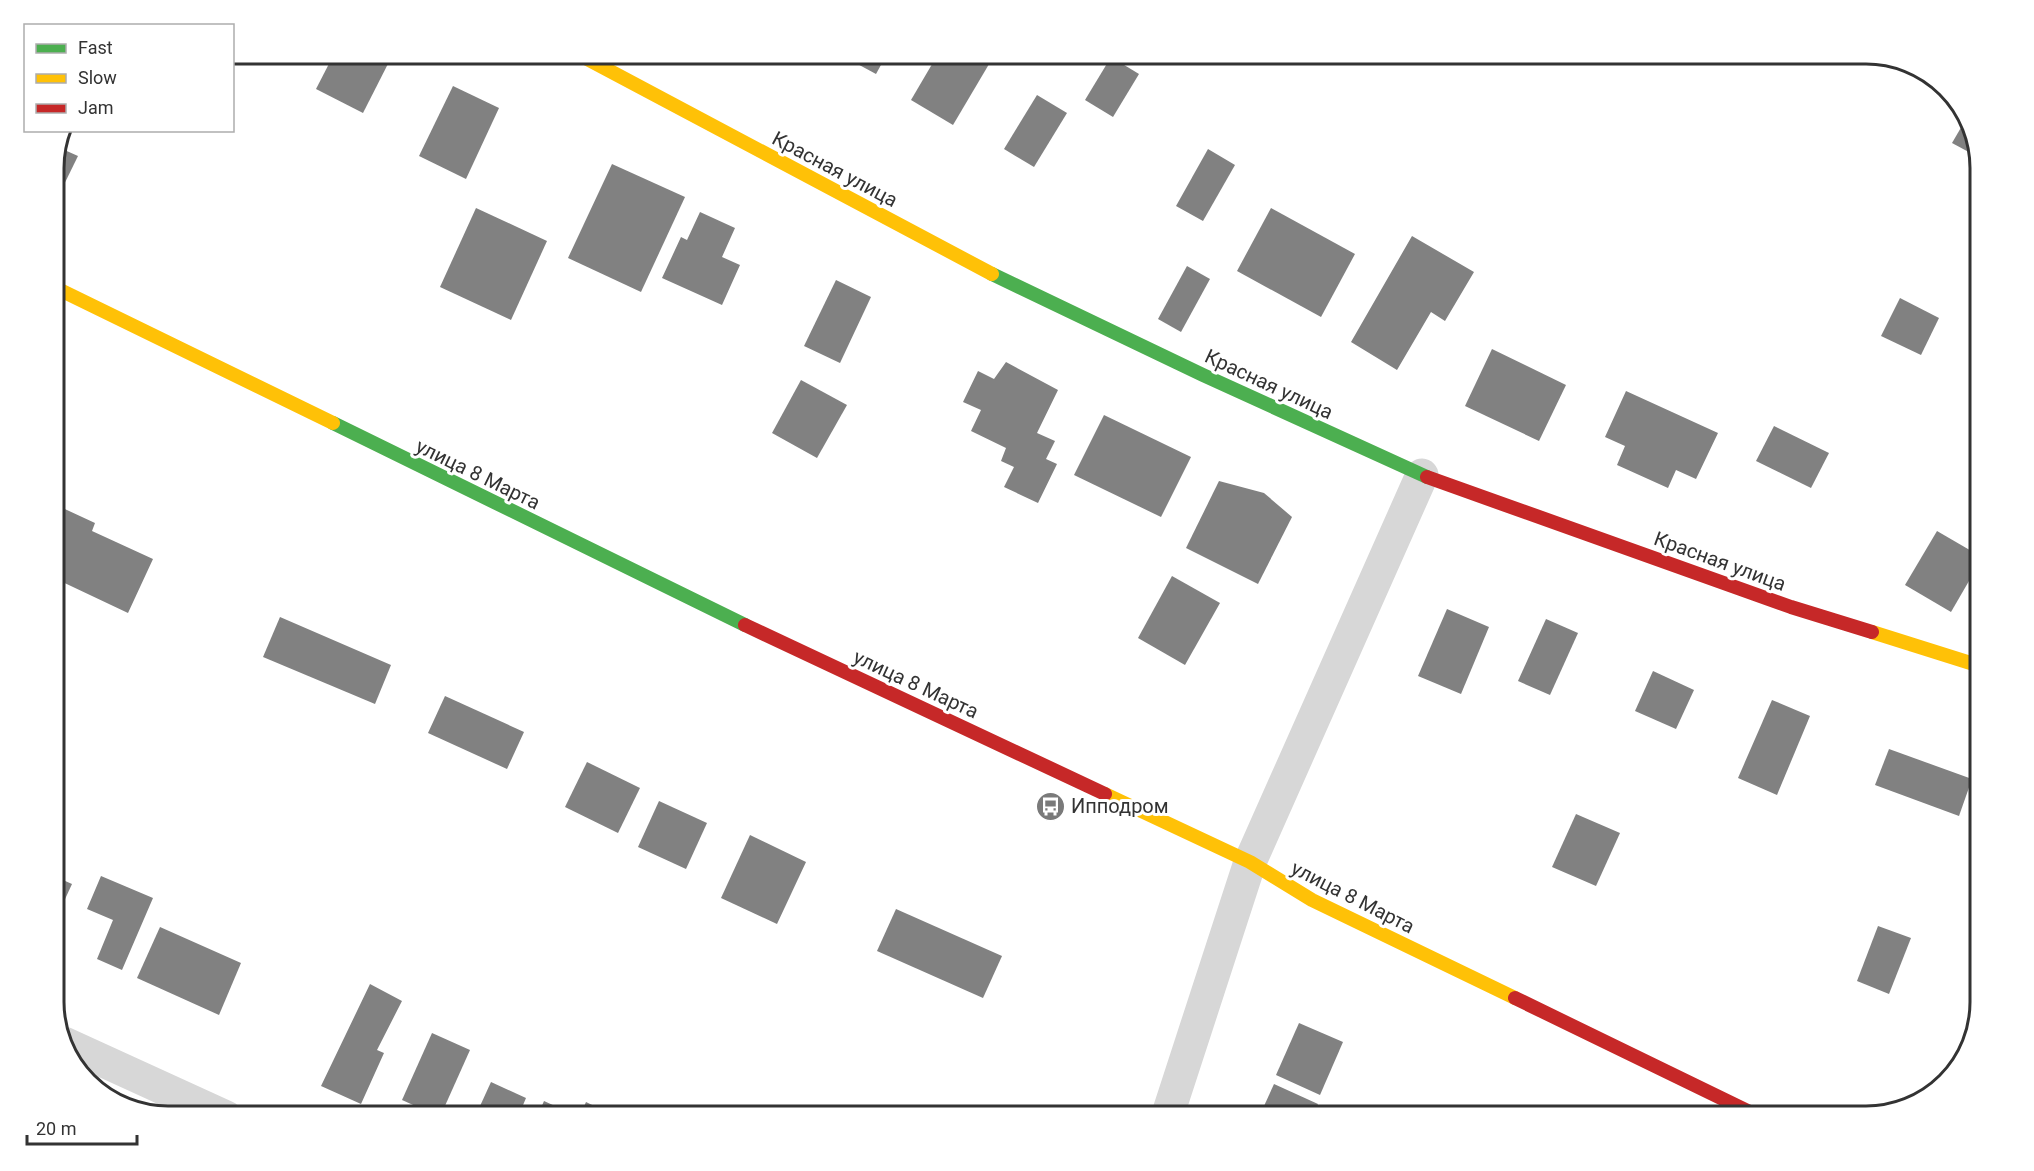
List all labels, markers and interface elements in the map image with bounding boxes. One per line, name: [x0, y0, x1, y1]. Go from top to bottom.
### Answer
legend: [24, 24, 234, 132]
text: Fast: [78, 37, 113, 58]
text: Slow: [78, 67, 117, 88]
text: Jam: [78, 97, 114, 118]
street label: Красная улица: [768, 126, 902, 212]
street label: Красная улица: [1201, 344, 1337, 424]
street label: улица 8 Марта: [412, 434, 544, 514]
street label: Красная улица: [1651, 526, 1789, 596]
street label: улица 8 Марта: [850, 645, 982, 723]
bus stop icon: Ипподром: [1034, 790, 1066, 822]
place label: Ипподром: [1071, 794, 1169, 818]
street label: улица 8 Марта: [1287, 856, 1419, 938]
scale bar: [27, 1108, 136, 1146]
text: 20 m: [36, 1118, 76, 1139]

